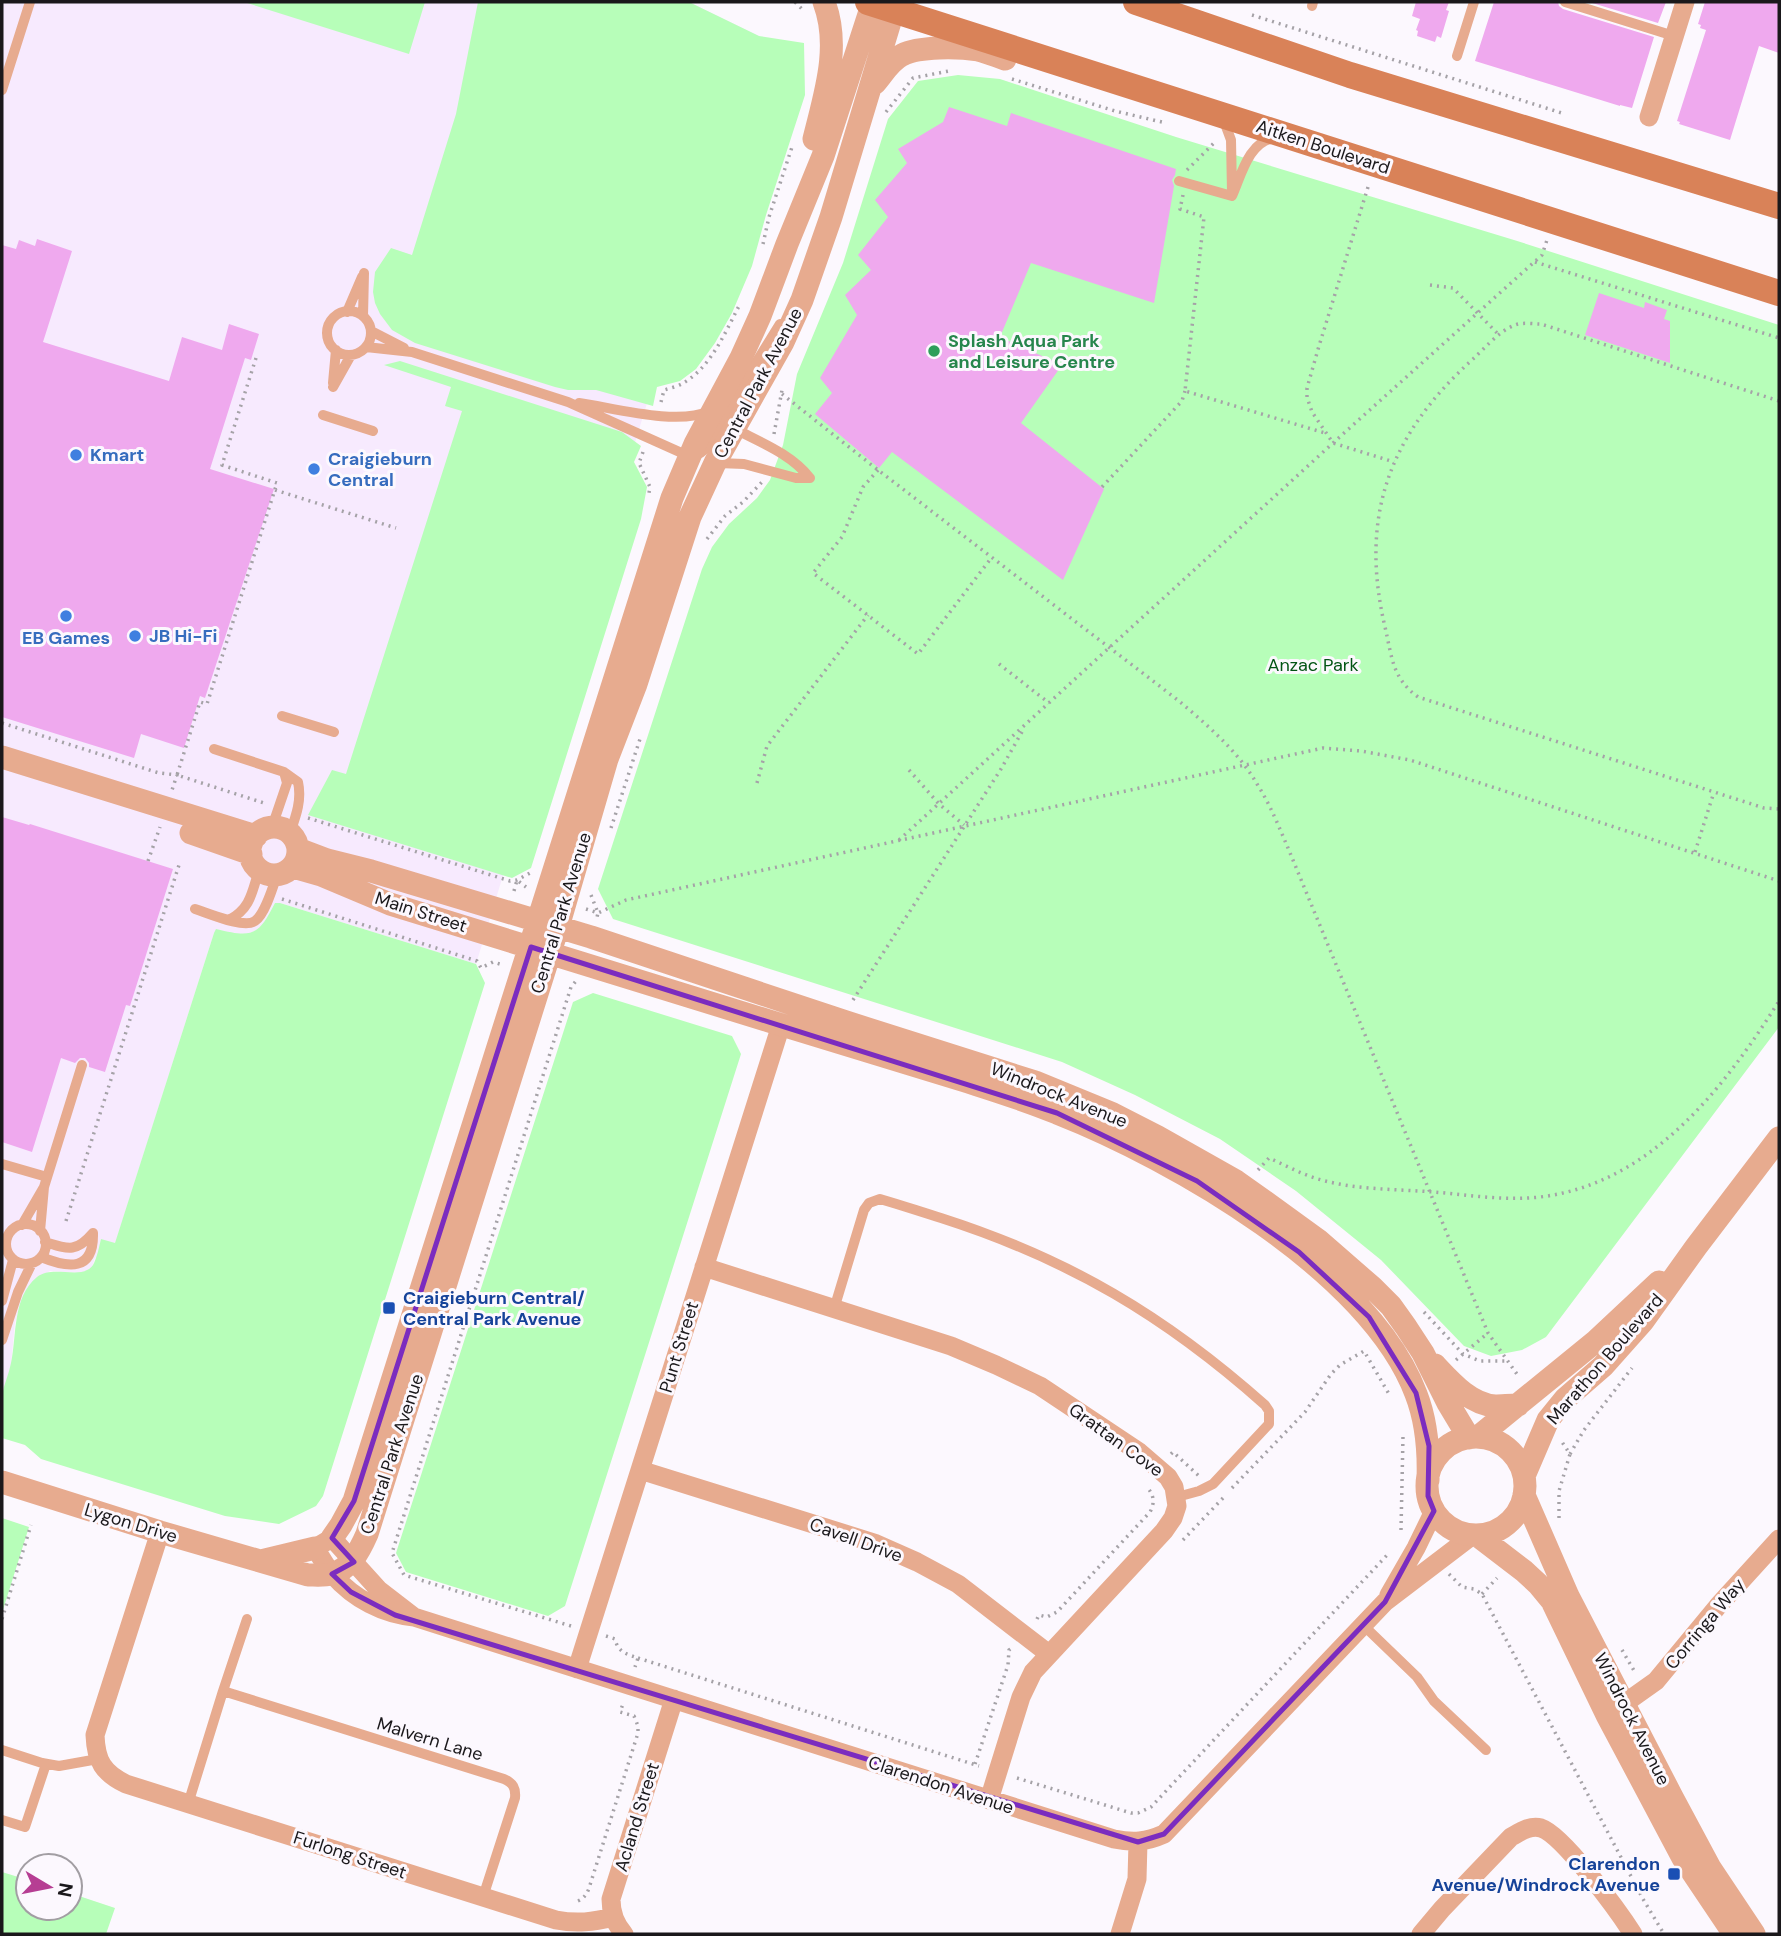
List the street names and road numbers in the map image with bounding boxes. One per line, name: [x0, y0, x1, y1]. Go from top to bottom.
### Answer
street label: Aitken Boulevard: [1253, 114, 1393, 180]
street label: Central Park Avenue: [708, 304, 808, 462]
street label: Central Park Avenue: [525, 830, 597, 996]
street label: Main Street: [372, 886, 470, 938]
street label: Windrock Avenue: [987, 1057, 1131, 1133]
street label: Marathon Boulevard: [1541, 1288, 1669, 1430]
street label: Punt Street: [654, 1299, 704, 1395]
street label: Central Park Avenue: [355, 1371, 429, 1537]
street label: Grattan Cove: [1064, 1398, 1168, 1482]
street label: Lygon Drive: [82, 1497, 180, 1549]
street label: Cavell Drive: [806, 1512, 906, 1568]
street label: Corringa Way: [1660, 1573, 1750, 1675]
street label: Windrock Avenue: [1588, 1649, 1676, 1789]
street label: Malvern Lane: [374, 1711, 486, 1767]
street label: Clarendon Avenue: [865, 1750, 1017, 1820]
street label: Acland Street: [609, 1759, 665, 1875]
street label: Furlong Street: [290, 1825, 410, 1885]

